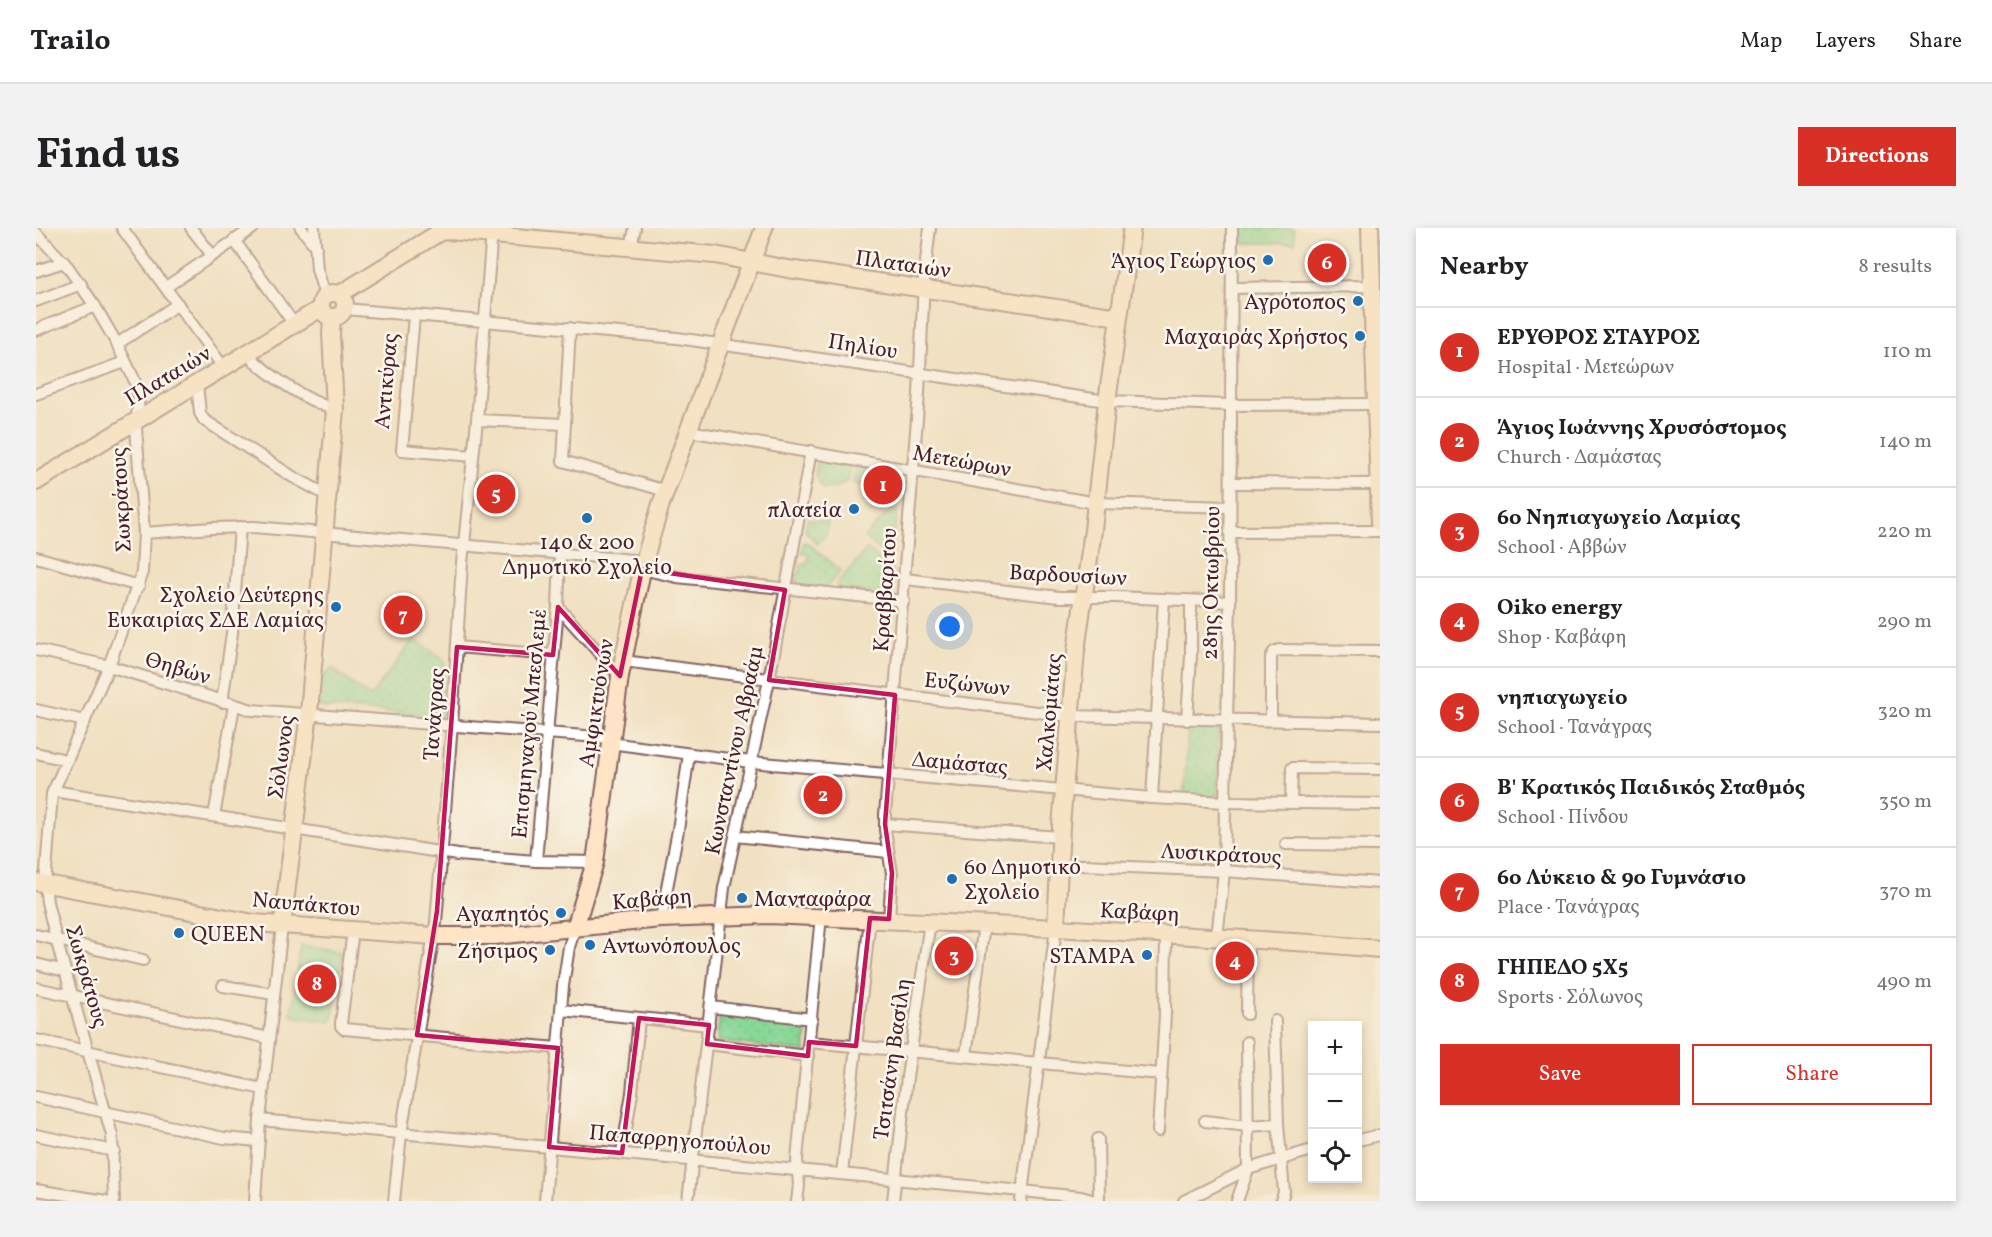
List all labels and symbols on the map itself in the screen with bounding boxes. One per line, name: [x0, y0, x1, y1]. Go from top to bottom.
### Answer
pin: 6: [1308, 240, 1346, 285]
street label: Πλαταιών: [853, 243, 953, 288]
place label: Άγιος Γεώργιος: [1111, 247, 1256, 278]
marker: Άγιος Γεώργιος: [1261, 253, 1275, 267]
place label: Αγρότοπος: [1244, 288, 1346, 319]
marker: Αγρότοπος: [1351, 294, 1365, 308]
place label: Μαχαιράς Χρήστος: [1164, 323, 1348, 354]
street label: Πηλίου: [826, 327, 900, 368]
marker: Μαχαιράς Χρήστος: [1353, 329, 1367, 343]
street label: Αντικύρας: [368, 332, 407, 431]
street label: Πλαταιών: [119, 339, 218, 415]
street label: Μετεώρων: [910, 439, 1014, 486]
street label: Σωκράτους: [104, 446, 141, 553]
pin: 1: [864, 462, 902, 508]
pin: 5: [476, 472, 516, 516]
place label: πλατεία: [767, 496, 842, 527]
marker: πλατεία: [847, 502, 861, 516]
street label: 28ης Οκτωβρίου: [1196, 506, 1229, 660]
marker: 14ο & 20ο Δημοτικό Σχολείο: [580, 511, 594, 525]
street label: Κραββαρίτου: [867, 527, 906, 653]
place label: 14ο & 20ο Δημοτικό Σχολείο: [502, 528, 672, 584]
street label: Βαρδουσίων: [1008, 558, 1128, 595]
place label: Σχολείο Δεύτερης Ευκαιρίας ΣΔΕ Λαμίας: [107, 581, 324, 637]
pin: 7: [384, 592, 422, 638]
marker: Σχολείο Δεύτερης Ευκαιρίας ΣΔΕ Λαμίας: [329, 600, 343, 614]
street label: Επισμηναγού Μπεσλεμέ: [505, 608, 556, 840]
your location: [935, 612, 964, 641]
street label: Αμφικτυόνων: [572, 637, 623, 770]
street label: Κωνσταντίνου Αβραάμ: [698, 643, 773, 858]
street label: Θηβών: [141, 645, 214, 694]
street label: Χαλκομάτας: [1030, 652, 1071, 773]
street label: Ευζώνων: [923, 666, 1011, 705]
street label: Τανάγρας: [417, 667, 454, 762]
street label: Σόλωνος: [261, 713, 304, 801]
street label: Δαμάστας: [910, 745, 1009, 784]
pin: 2: [804, 772, 842, 818]
street label: Λυσικράτους: [1160, 837, 1282, 874]
place label: 6ο Δημοτικό Σχολείο: [964, 853, 1081, 909]
marker: 6ο Δημοτικό Σχολείο: [945, 872, 959, 886]
street label: Καβάφη: [611, 882, 693, 919]
street label: Ναυπάκτου: [251, 885, 361, 926]
place label: Μανταφάρα: [754, 885, 872, 916]
marker: Μανταφάρα: [735, 891, 749, 905]
street label: Καβάφη: [1099, 896, 1181, 931]
place label: Αγαπητός: [456, 900, 549, 931]
marker: Αγαπητός: [554, 906, 568, 920]
place label: QUEEN: [191, 920, 265, 951]
street label: Σωκράτους: [56, 922, 115, 1032]
marker: QUEEN: [172, 926, 186, 940]
place label: Αντωνόπουλος: [602, 932, 741, 963]
pin: 3: [934, 934, 974, 978]
place label: Ζήσιμος: [457, 937, 538, 968]
marker: Αντωνόπουλος: [583, 938, 597, 952]
pin: 4: [1216, 938, 1254, 984]
place label: STAMPA: [1049, 942, 1135, 973]
marker: Ζήσιμος: [543, 943, 557, 957]
marker: STAMPA: [1140, 948, 1154, 962]
pin: 8: [298, 962, 336, 1006]
street label: Τσιτσάνη Βασίλη: [867, 976, 920, 1142]
street label: Παπαρρηγοπούλου: [588, 1118, 772, 1165]

